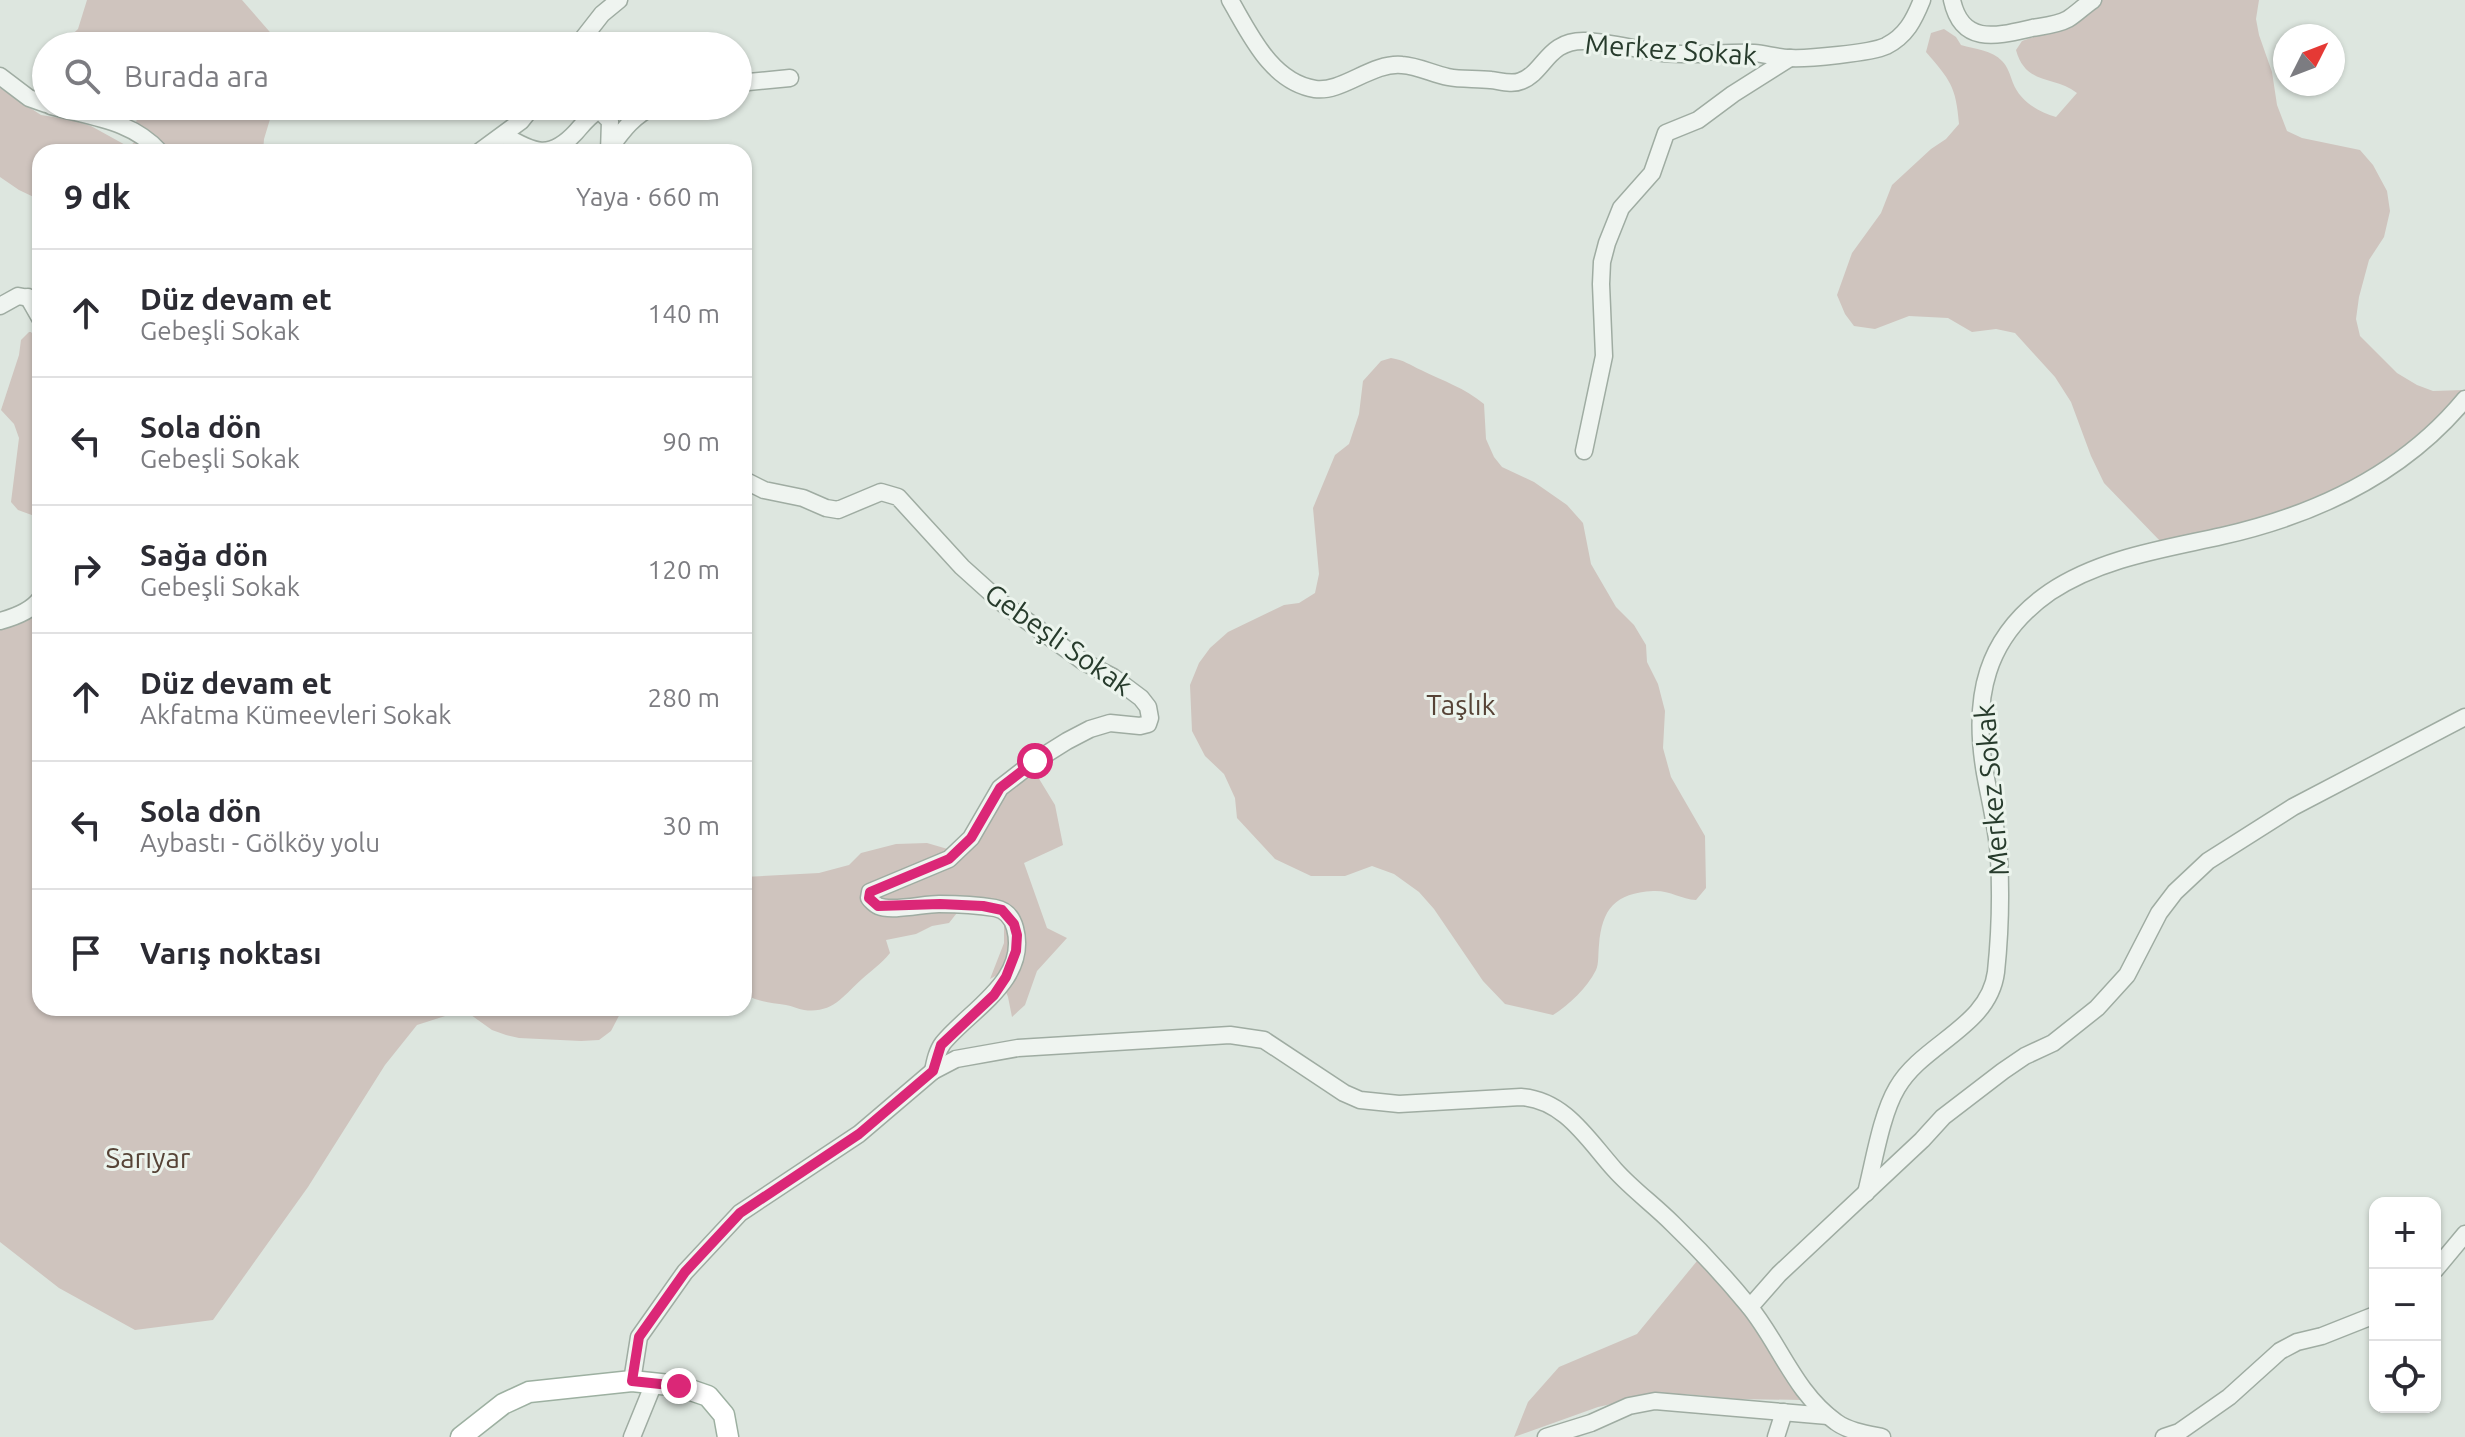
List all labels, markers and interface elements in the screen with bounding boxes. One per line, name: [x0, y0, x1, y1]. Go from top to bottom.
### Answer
north arrow: [2273, 24, 2345, 96]
street label: Merkez Sokak: [1584, 28, 1758, 70]
search box: [32, 32, 752, 120]
icon: search: [60, 54, 104, 98]
text: Burada ara: [124, 59, 269, 93]
text: 9 dk: [64, 177, 131, 215]
text: Yaya · 660 m: [576, 182, 720, 211]
text: Düz devam et: [140, 282, 332, 316]
icon: ahead: [64, 291, 108, 335]
text: 140 m: [648, 299, 720, 328]
text: Gebeşli Sokak: [140, 316, 300, 345]
text: Sola dön: [140, 410, 262, 444]
icon: left: [64, 419, 108, 463]
text: 90 m: [662, 427, 720, 456]
text: Gebeşli Sokak: [140, 444, 300, 473]
text: Sağa dön: [140, 538, 268, 572]
icon: right: [64, 547, 108, 591]
text: 120 m: [648, 555, 720, 584]
text: Gebeşli Sokak: [140, 572, 300, 601]
street label: Gebeşli Sokak: [980, 577, 1138, 701]
text: Düz devam et: [140, 666, 332, 700]
icon: ahead: [64, 675, 108, 719]
text: 280 m: [648, 683, 720, 712]
park label: Taşlık: [1426, 689, 1496, 720]
text: Akfatma Kümeevleri Sokak: [140, 700, 451, 729]
street label: Merkez Sokak: [1968, 703, 2014, 877]
route start: [1017, 743, 1053, 779]
text: Sola dön: [140, 794, 262, 828]
icon: left: [64, 803, 108, 847]
text: 30 m: [662, 811, 720, 840]
text: Aybastı - Gölköy yolu: [140, 828, 380, 857]
icon: arrive: [64, 931, 108, 975]
text: Varış noktası: [140, 936, 322, 970]
park label: Sarıyar: [106, 1142, 191, 1173]
map controls: [2369, 1197, 2441, 1413]
button: +: [2369, 1197, 2441, 1269]
button: −: [2369, 1269, 2441, 1341]
button: locate: [2369, 1341, 2441, 1413]
route end: [661, 1368, 697, 1404]

